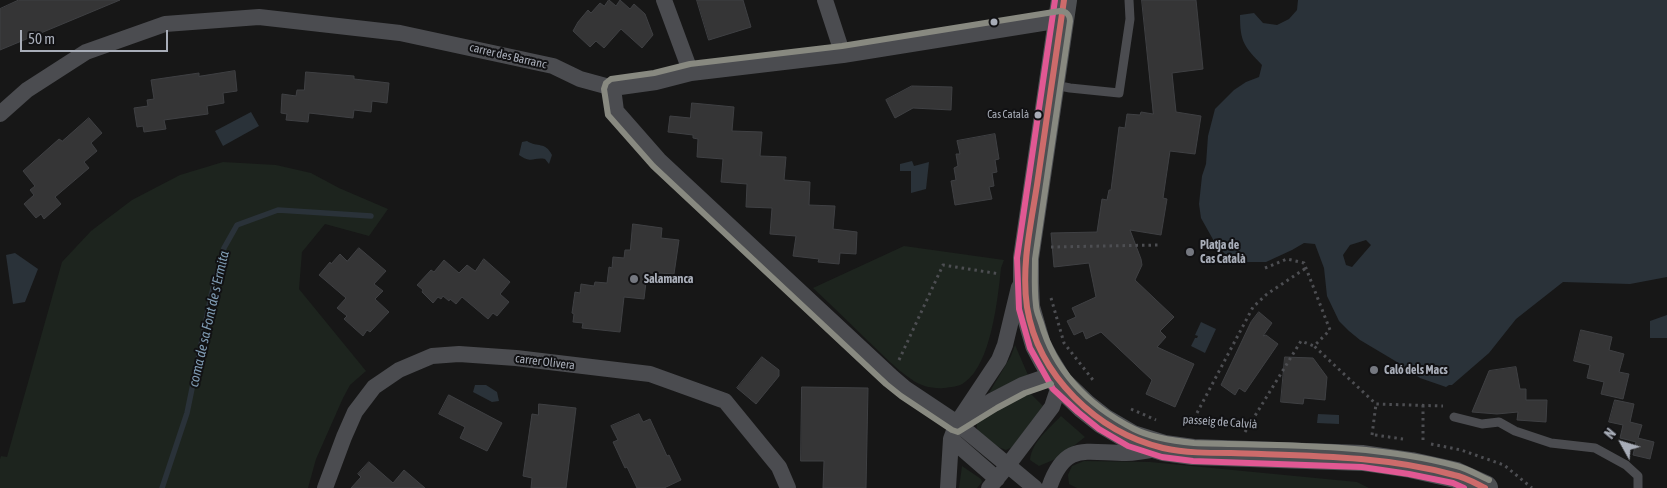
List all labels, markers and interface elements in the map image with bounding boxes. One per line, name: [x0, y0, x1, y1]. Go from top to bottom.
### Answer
unlabelled marker: [989, 17, 999, 27]
scale bar: [22, 20, 170, 52]
text: 50 m: [28, 30, 55, 47]
street label: carrer des Barranc: [468, 40, 548, 72]
place label: Cas Català: [987, 108, 1029, 122]
marker: Cas Català: [1033, 110, 1043, 120]
place label: Platja de Cas Català: [1200, 238, 1246, 266]
marker: Platja de Cas Català: [1184, 246, 1196, 258]
water label: coma de sa Font de s'Ermita: [185, 249, 233, 389]
place label: Salamanca: [644, 272, 693, 286]
marker: Salamanca: [628, 273, 640, 285]
street label: carrer Olivera: [514, 351, 576, 373]
place label: Caló dels Macs: [1384, 363, 1448, 377]
marker: Caló dels Macs: [1368, 364, 1380, 376]
street label: passeig de Calvià: [1182, 412, 1258, 432]
north arrow: [1597, 418, 1647, 468]
text: N: [1602, 425, 1619, 442]

